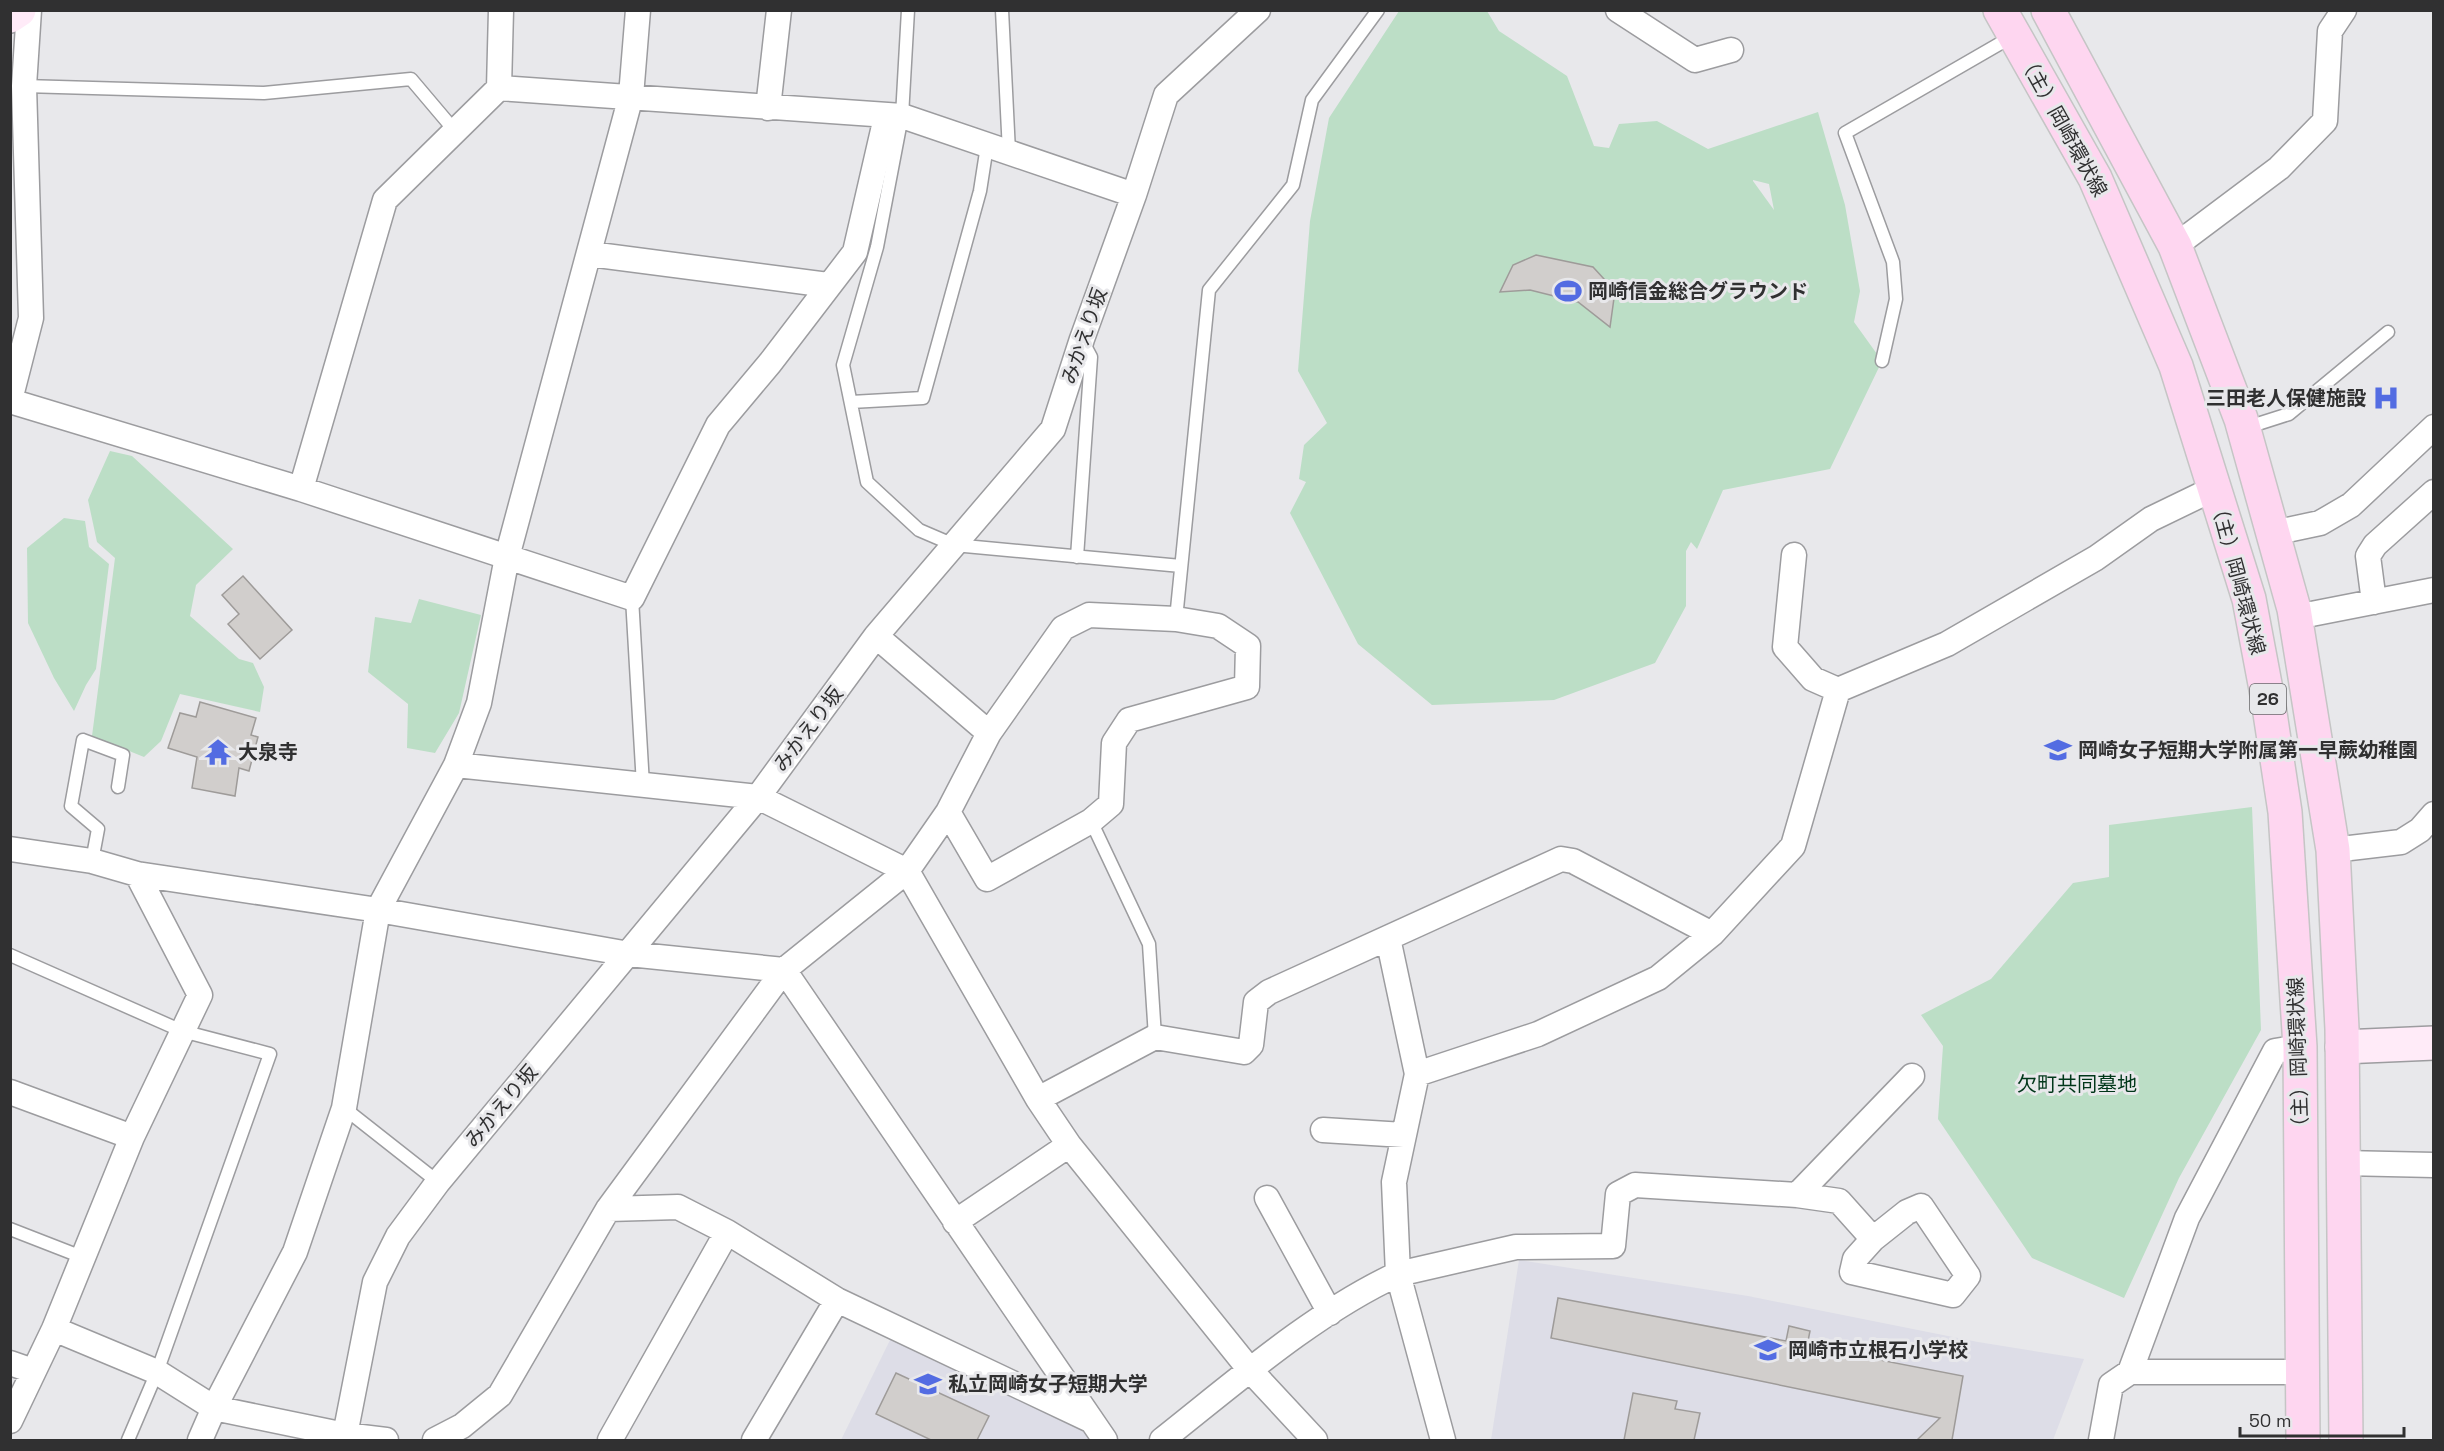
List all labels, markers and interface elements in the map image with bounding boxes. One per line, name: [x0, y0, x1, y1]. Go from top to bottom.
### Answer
street label: （主）岡崎環状線: [2013, 49, 2113, 201]
sports icon: 岡崎信金総合グラウンド: [1553, 276, 1583, 306]
place label: 岡崎信金総合グラウンド: [1588, 278, 1808, 304]
street label: みかえり坂: [1055, 284, 1113, 388]
hospital icon: 三田老人保健施設: [2371, 383, 2401, 413]
place label: 三田老人保健施設: [2206, 385, 2366, 411]
street label: （主）岡崎環状線: [2205, 496, 2271, 658]
street label: みかえり坂: [768, 681, 848, 777]
road number: 26: [2250, 684, 2286, 714]
school or university icon: 岡崎女子短期大学附属第一早蕨幼稚園: [2043, 735, 2073, 765]
temple icon: 大泉寺: [203, 737, 233, 767]
place label: 岡崎女子短期大学附属第一早蕨幼稚園: [2078, 737, 2418, 763]
place label: 大泉寺: [238, 739, 298, 765]
street label: （主）岡崎環状線: [2282, 977, 2314, 1137]
street label: みかえり坂: [459, 1059, 543, 1153]
park label: 欠町共同墓地: [2017, 1071, 2137, 1097]
school or university icon: 岡崎市立根石小学校: [1753, 1335, 1783, 1365]
place label: 岡崎市立根石小学校: [1788, 1337, 1968, 1363]
school or university icon: 私立岡崎女子短期大学: [913, 1369, 943, 1399]
place label: 私立岡崎女子短期大学: [948, 1371, 1148, 1397]
scale bar: [2240, 1400, 2404, 1438]
text: 50 m: [2249, 1409, 2291, 1432]

